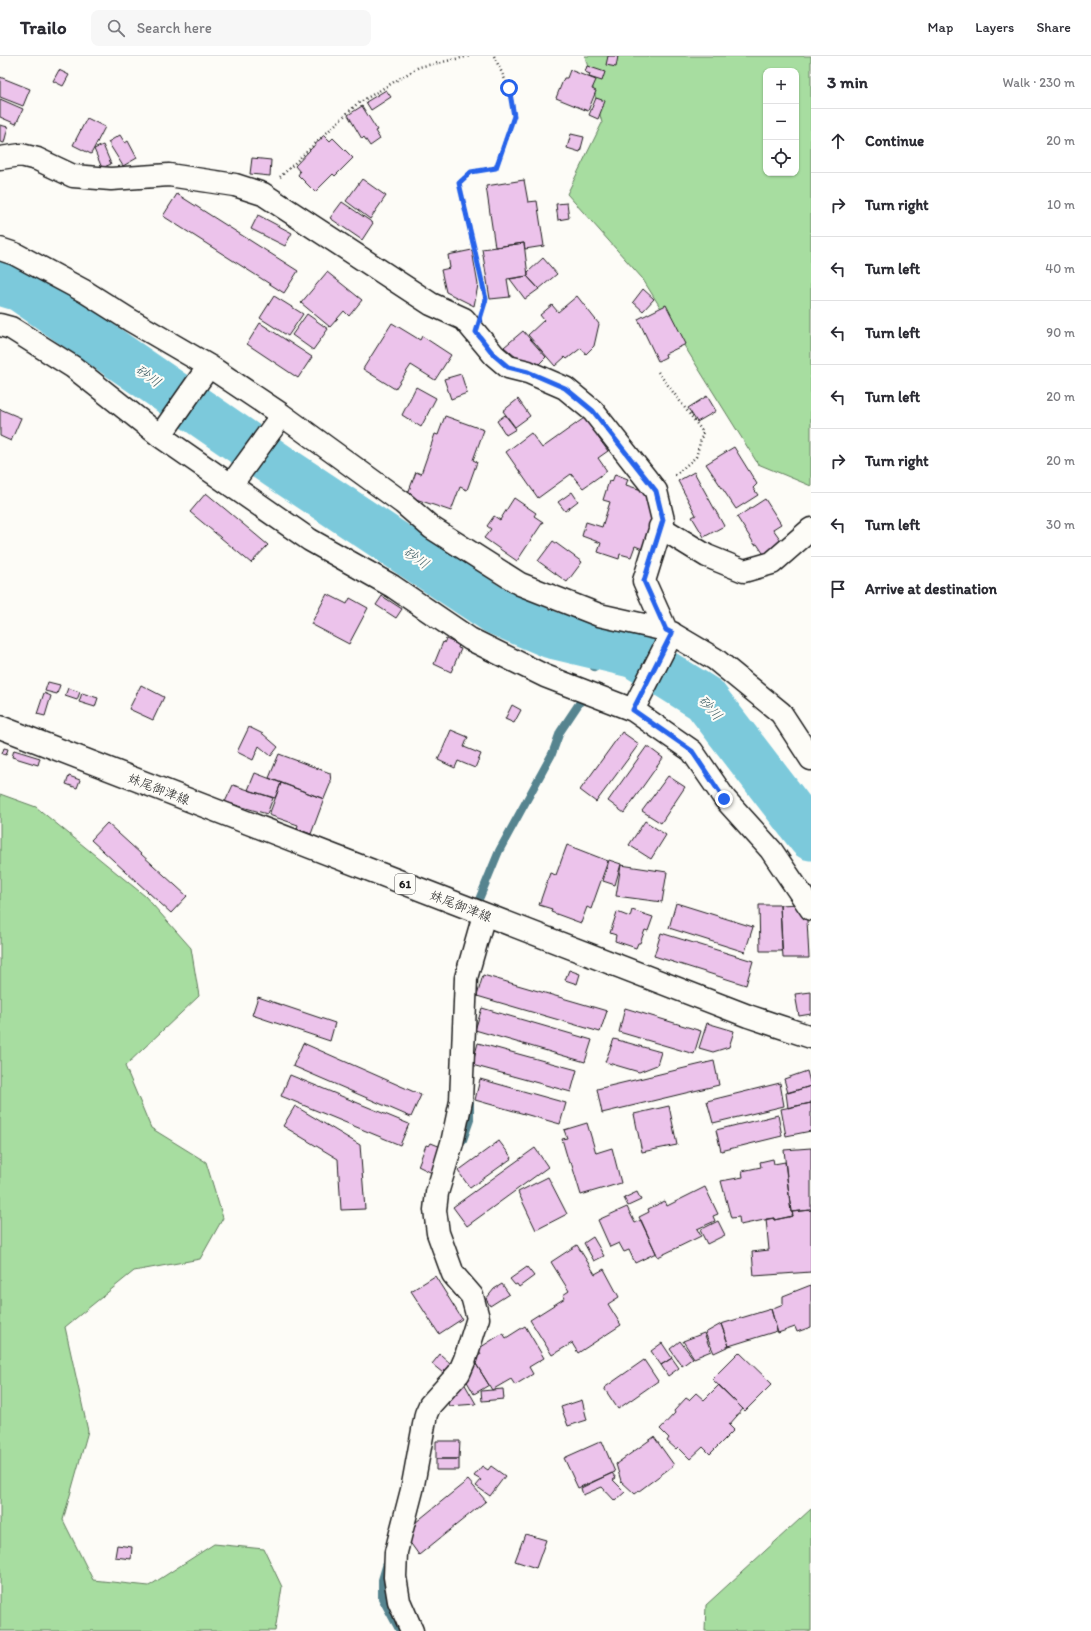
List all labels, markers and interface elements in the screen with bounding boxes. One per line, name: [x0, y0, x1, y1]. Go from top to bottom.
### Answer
search box: [91, 10, 371, 46]
text: Trailo: [20, 16, 67, 39]
icon: search: [105, 17, 127, 39]
text: Search here: [137, 19, 212, 37]
text: Map: [928, 19, 953, 36]
text: Layers: [975, 19, 1014, 36]
text: Share: [1036, 19, 1071, 36]
map controls: [763, 68, 799, 176]
button: +: [763, 68, 799, 104]
text: 3 min: [827, 72, 868, 92]
text: Walk · 230 m: [1003, 75, 1075, 90]
route start: [500, 79, 518, 97]
button: −: [763, 104, 799, 140]
icon: ahead: [827, 130, 849, 152]
text: Continue: [865, 132, 924, 150]
text: 20 m: [1046, 133, 1075, 148]
button: locate: [763, 140, 799, 176]
icon: right: [827, 194, 849, 216]
text: Turn right: [865, 196, 929, 214]
text: 10 m: [1047, 197, 1075, 212]
icon: left: [827, 258, 849, 280]
text: Turn left: [865, 260, 920, 278]
text: 40 m: [1045, 261, 1075, 276]
icon: left: [827, 322, 849, 344]
text: Turn left: [865, 324, 920, 342]
text: 90 m: [1046, 325, 1075, 340]
water label: 砂川: [132, 361, 164, 391]
icon: left: [827, 386, 849, 408]
text: Turn left: [865, 388, 920, 406]
text: 20 m: [1046, 389, 1075, 404]
icon: right: [827, 450, 849, 472]
text: Turn right: [865, 452, 929, 470]
text: 20 m: [1046, 453, 1075, 468]
icon: left: [827, 514, 849, 536]
text: Turn left: [865, 516, 920, 534]
text: 30 m: [1046, 517, 1075, 532]
water label: 砂川: [400, 543, 432, 573]
icon: arrive: [827, 578, 849, 600]
text: Arrive at destination: [865, 580, 997, 598]
water label: 砂川: [694, 692, 726, 724]
street label: 妹尾御津線: [126, 770, 193, 808]
route end: [715, 790, 733, 808]
road number: 61: [395, 874, 415, 894]
street label: 妹尾御津線: [428, 887, 495, 925]

